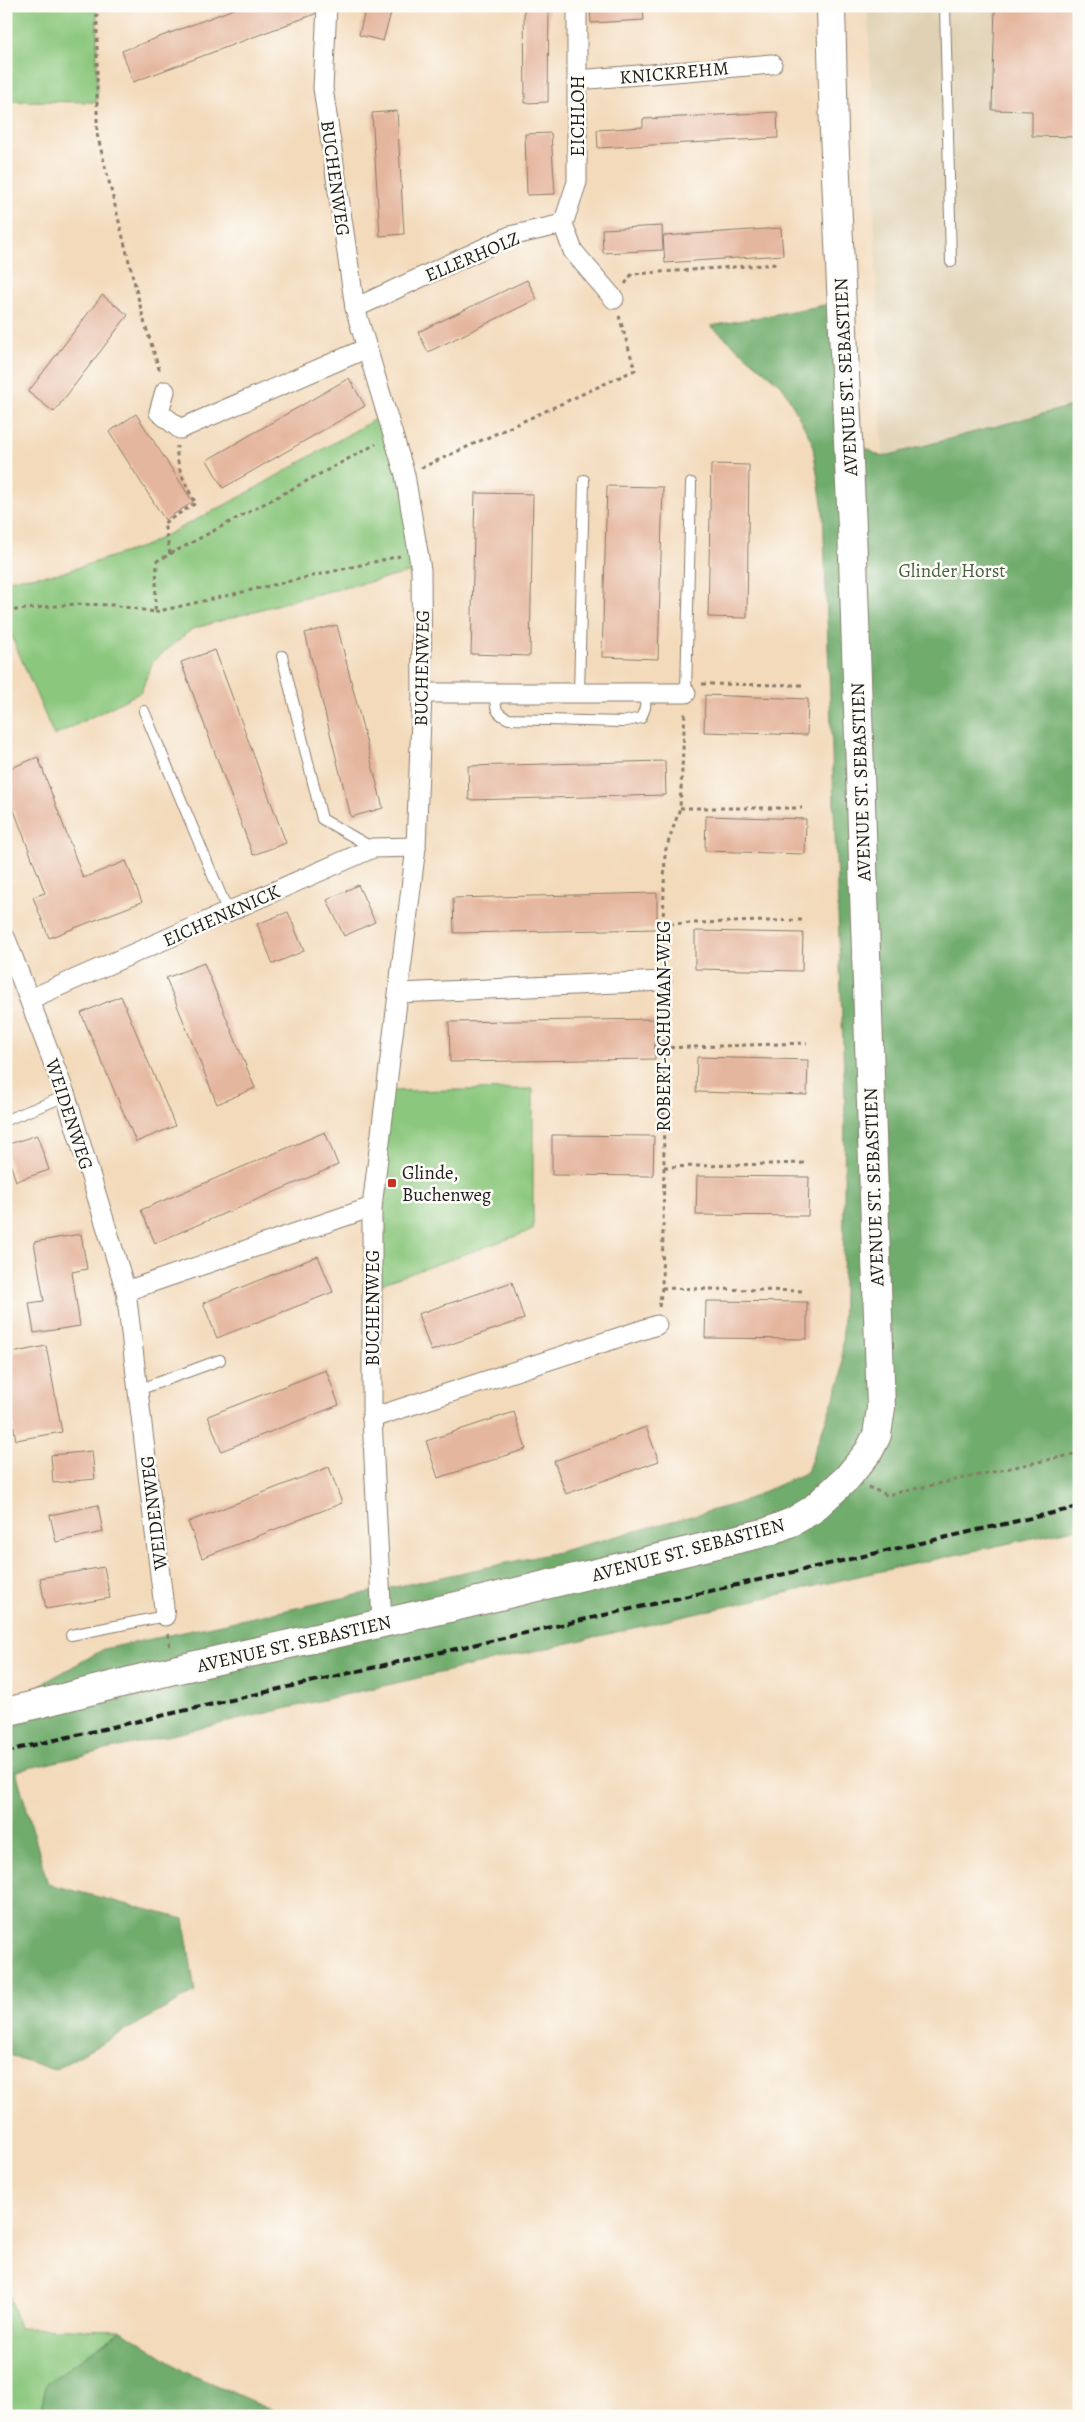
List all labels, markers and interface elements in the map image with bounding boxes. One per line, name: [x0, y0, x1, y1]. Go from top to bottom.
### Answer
street label: KNICKREHM: [618, 55, 730, 91]
street label: EICHLOH: [565, 75, 591, 157]
street label: BUCHENWEG: [314, 119, 356, 238]
street label: ELLERHOLZ: [421, 225, 524, 289]
street label: AVENUE ST. SEBASTIEN: [828, 277, 864, 478]
park label: Glinder Horst: [898, 558, 1006, 584]
street label: BUCHENWEG: [408, 609, 436, 727]
street label: AVENUE ST. SEBASTIEN: [845, 682, 877, 883]
street label: EICHENKNICK: [159, 878, 284, 953]
street label: ROBERT-SCHUMAN-WEG: [651, 920, 677, 1132]
street label: WEIDENWEG: [39, 1055, 99, 1173]
street label: AVENUE ST. SEBASTIEN: [858, 1087, 890, 1288]
place label: Glinde, Buchenweg: [402, 1160, 492, 1208]
marker: Glinde, Buchenweg: [386, 1177, 398, 1189]
street label: BUCHENWEG: [360, 1250, 386, 1366]
street label: WEIDENWEG: [134, 1454, 174, 1573]
street label: AVENUE ST. SEBASTIEN: [588, 1512, 788, 1589]
street label: AVENUE ST. SEBASTIEN: [193, 1609, 394, 1679]

